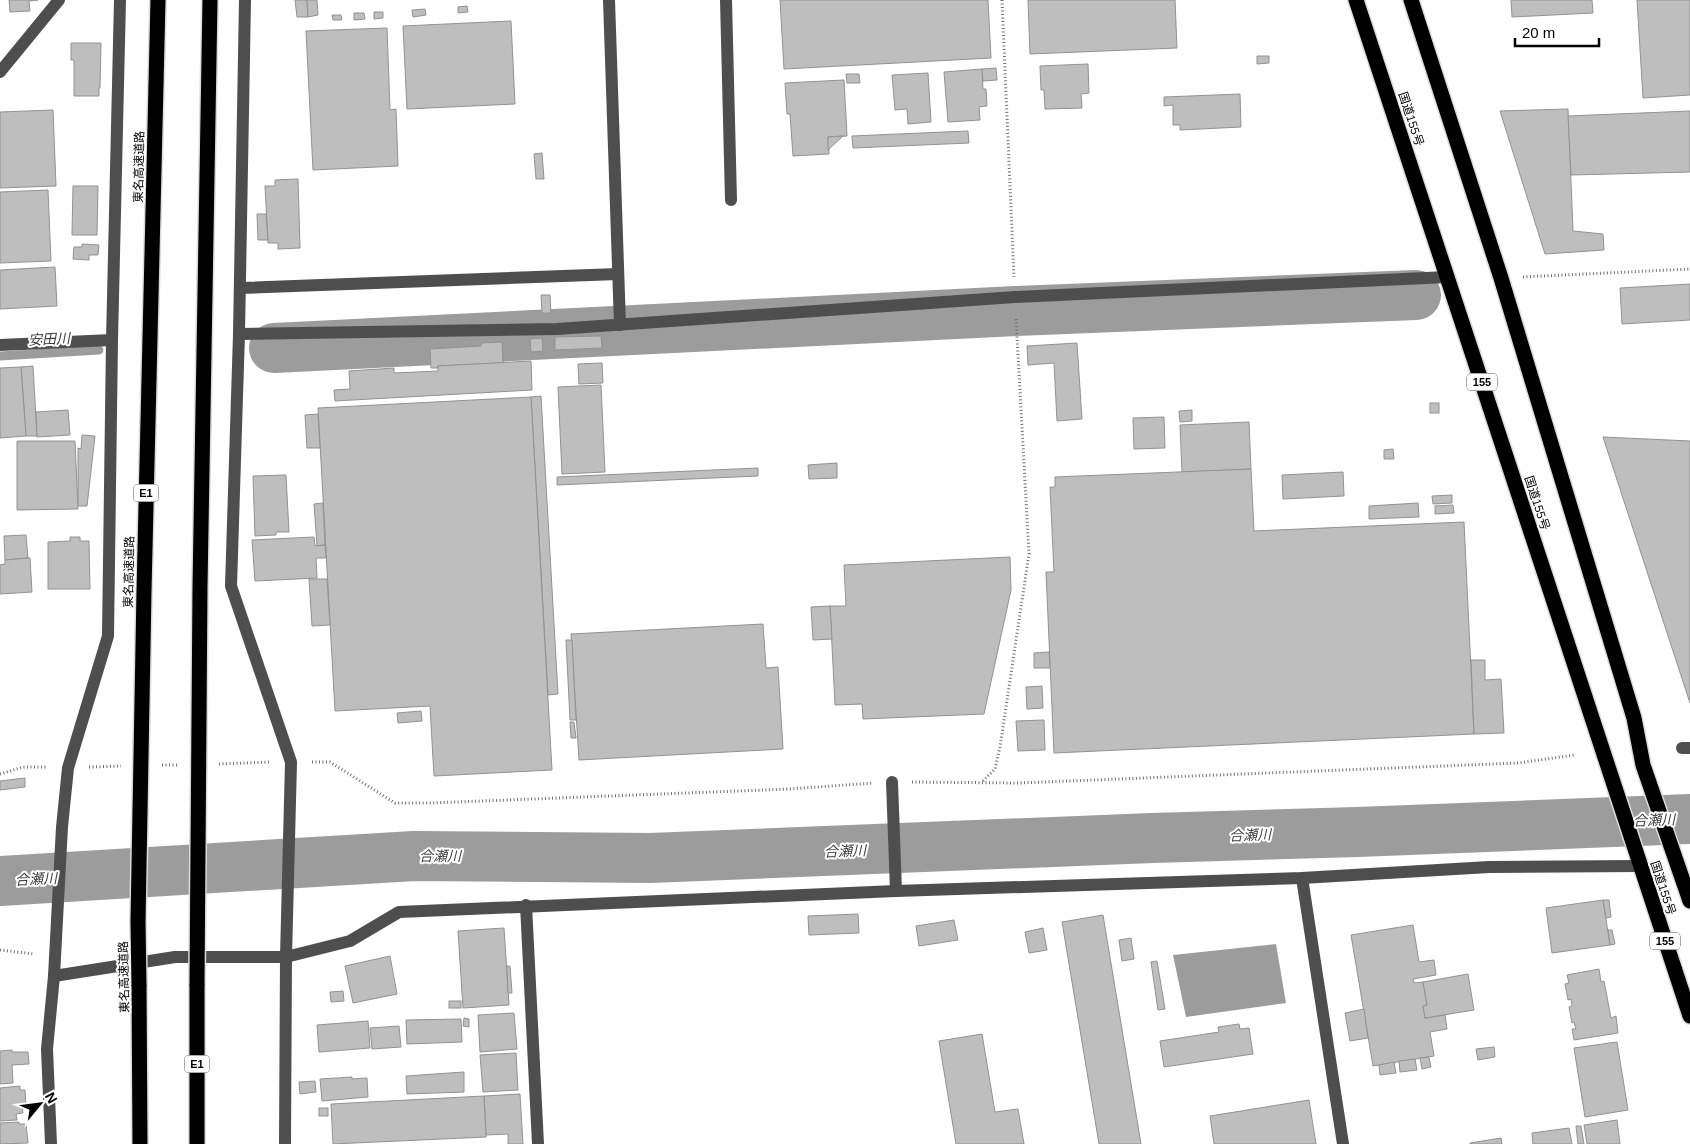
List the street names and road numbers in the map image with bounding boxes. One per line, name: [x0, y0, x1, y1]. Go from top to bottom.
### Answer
street label: 国道155号: [1396, 90, 1426, 148]
street label: 東名高速道路: [131, 131, 147, 203]
road number: 155: [1467, 374, 1497, 391]
street label: 国道155号: [1522, 474, 1552, 532]
road number: E1: [134, 484, 158, 502]
street label: 東名高速道路: [121, 536, 137, 608]
street label: 国道155号: [1648, 859, 1678, 917]
road number: 155: [1650, 932, 1680, 949]
street label: 東名高速道路: [116, 941, 132, 1013]
road number: E1: [184, 1056, 210, 1072]

